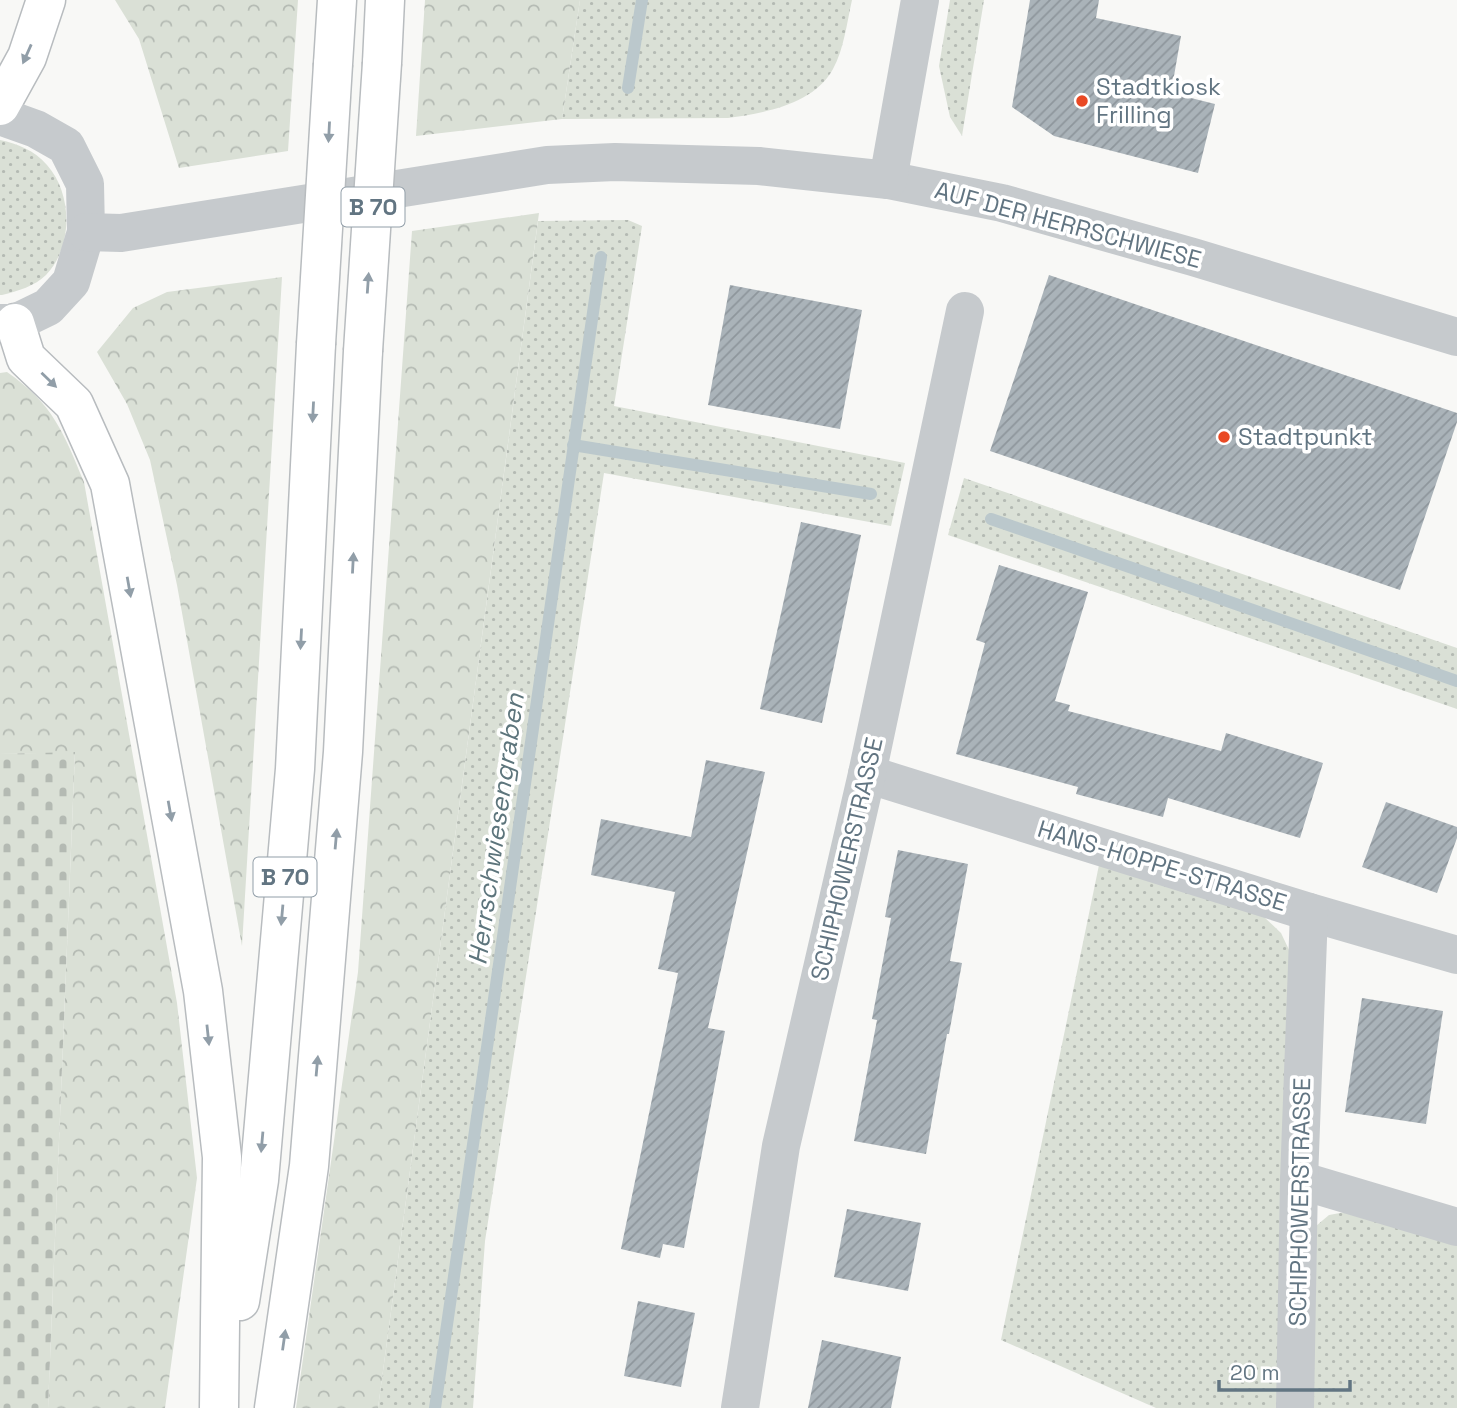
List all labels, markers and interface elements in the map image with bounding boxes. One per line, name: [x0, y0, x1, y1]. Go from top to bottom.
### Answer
one-way arrow: [21, 44, 32, 65]
place label: Stadtkiosk Frilling: [1096, 71, 1221, 130]
marker: Stadtkiosk Frilling: [1074, 93, 1090, 109]
one-way arrow: [323, 121, 334, 143]
street label: AUF DER HERRSCHWIESE: [931, 174, 1205, 275]
road number: B 70: [342, 188, 404, 227]
one-way arrow: [363, 271, 374, 293]
one-way arrow: [40, 371, 57, 388]
one-way arrow: [307, 401, 318, 423]
place label: Stadtpunkt: [1238, 421, 1372, 452]
marker: Stadtpunkt: [1216, 429, 1232, 445]
one-way arrow: [347, 552, 358, 574]
one-way arrow: [124, 576, 135, 598]
one-way arrow: [296, 629, 307, 651]
water label: Herrschwiesengraben: [460, 690, 532, 967]
street label: SCHIPHOWERSTRASSE: [803, 734, 890, 984]
one-way arrow: [165, 800, 176, 822]
street label: HANS-HOPPE-STRASSE: [1034, 813, 1290, 918]
one-way arrow: [331, 828, 342, 850]
road number: B 70: [254, 858, 316, 897]
one-way arrow: [276, 904, 287, 926]
one-way arrow: [203, 1024, 214, 1046]
one-way arrow: [312, 1055, 323, 1077]
street label: SCHIPHOWERSTRASSE: [1282, 1077, 1317, 1327]
one-way arrow: [256, 1131, 267, 1153]
one-way arrow: [278, 1329, 289, 1351]
scale bar: [1219, 1348, 1350, 1392]
text: 20 m: [1230, 1359, 1280, 1386]

